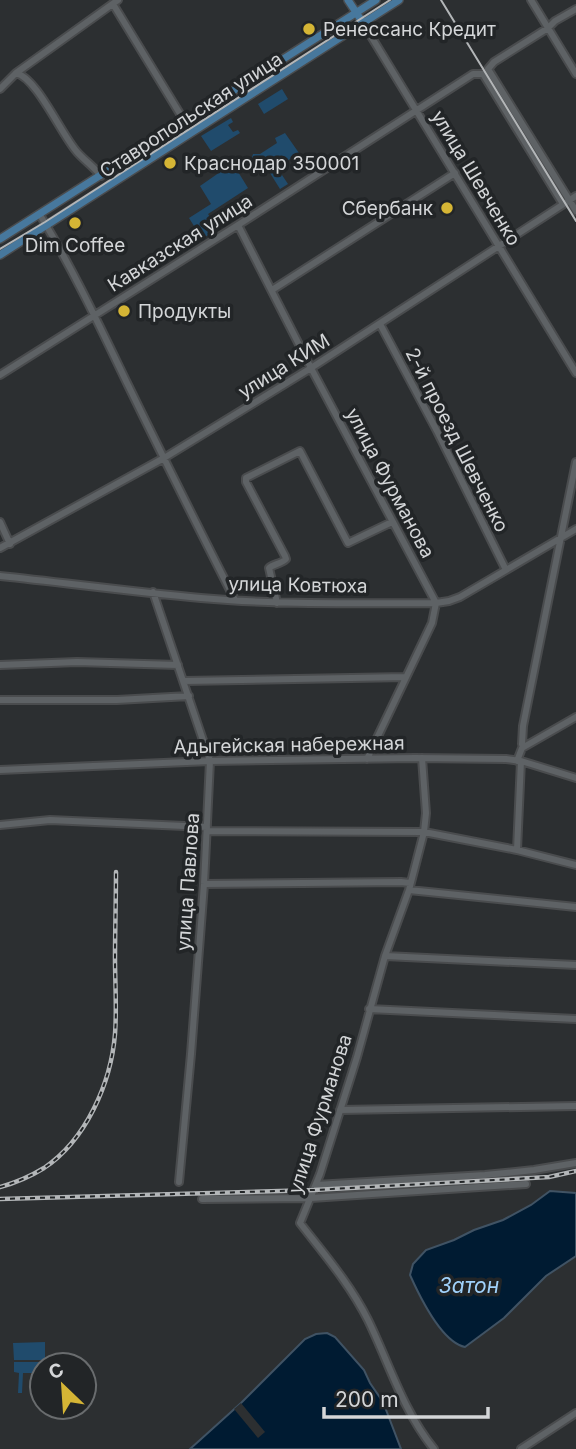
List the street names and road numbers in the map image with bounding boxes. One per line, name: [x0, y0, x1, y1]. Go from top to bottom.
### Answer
street label: Ставропольская улица: [95, 47, 287, 183]
street label: улица Шевченко: [427, 106, 525, 250]
street label: Кавказская улица: [103, 189, 257, 297]
street label: улица КИМ: [234, 329, 334, 403]
street label: 2-й проезд Шевченко: [401, 344, 513, 536]
street label: улица Фурманова: [341, 404, 439, 562]
street label: улица Ковтюха: [228, 572, 368, 598]
street label: Адыгейская набережная: [173, 731, 405, 759]
street label: улица Павлова: [172, 812, 204, 952]
street label: улица Фурманова: [283, 1031, 357, 1197]

